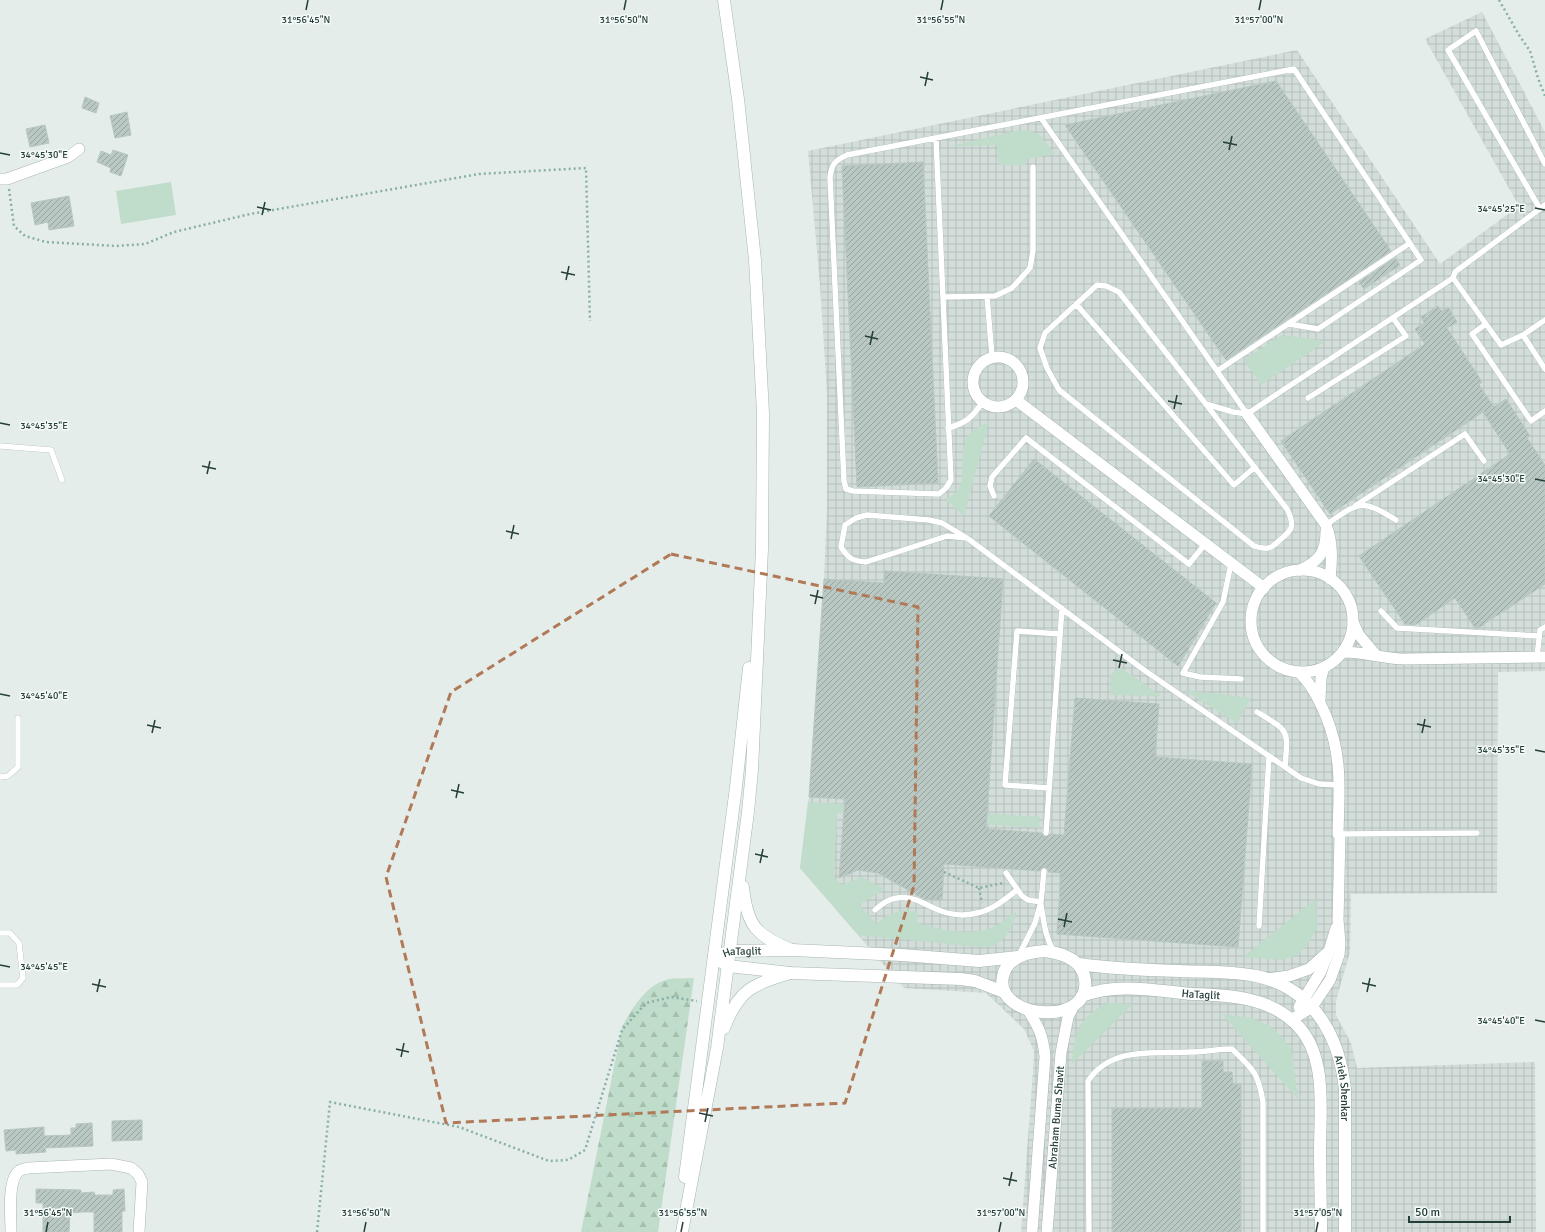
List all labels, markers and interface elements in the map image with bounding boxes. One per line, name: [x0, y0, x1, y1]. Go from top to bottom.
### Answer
text: 31°56'45"N: [282, 14, 330, 26]
text: 31°56'50"N: [600, 14, 648, 26]
text: 31°56'55"N: [917, 14, 965, 26]
text: 31°57'00"N: [1235, 14, 1283, 26]
text: 34°45'30"E: [20, 149, 68, 161]
text: 34°45'25"E: [1477, 203, 1525, 215]
text: 34°45'35"E: [20, 420, 68, 432]
text: 34°45'30"E: [1477, 473, 1525, 485]
text: 34°45'40"E: [20, 690, 68, 702]
text: 34°45'35"E: [1477, 744, 1525, 756]
street label: HaTaglit: [721, 944, 762, 960]
text: 34°45'45"E: [20, 961, 68, 973]
street label: HaTaglit: [1181, 987, 1221, 1002]
text: 34°45'40"E: [1477, 1015, 1525, 1027]
street label: Arieh Shenkar: [1331, 1053, 1351, 1121]
street label: Abraham Buma Shavit: [1046, 1065, 1067, 1170]
scale bar: [1409, 1198, 1510, 1224]
text: 50 m: [1415, 1205, 1440, 1220]
text: 31°56'45"N: [24, 1207, 72, 1219]
text: 31°56'50"N: [342, 1207, 390, 1219]
text: 31°56'55"N: [659, 1207, 707, 1219]
text: 31°57'00"N: [977, 1207, 1025, 1219]
text: 31°57'05"N: [1294, 1207, 1342, 1219]

